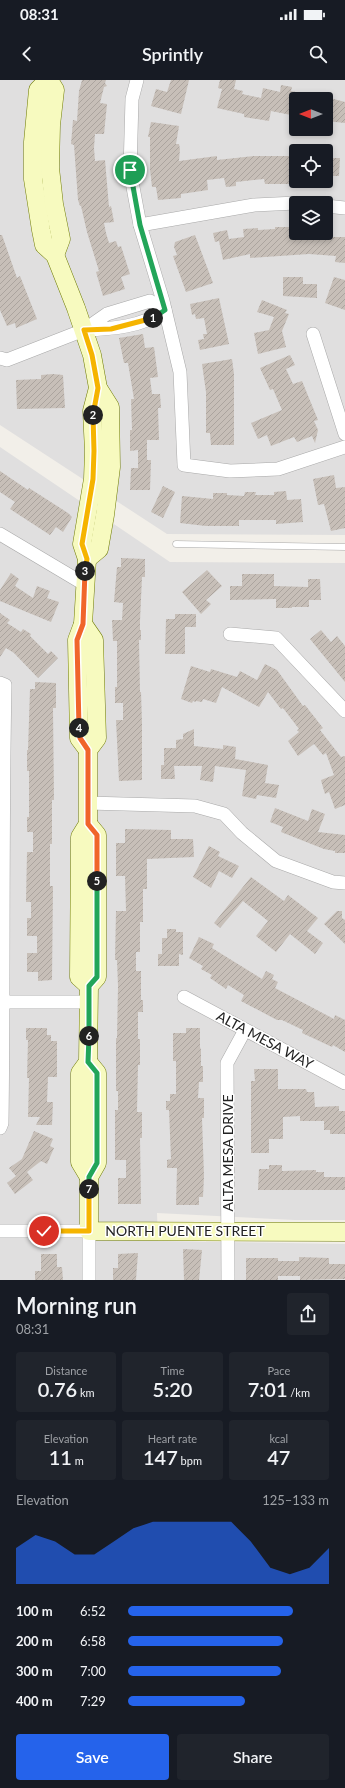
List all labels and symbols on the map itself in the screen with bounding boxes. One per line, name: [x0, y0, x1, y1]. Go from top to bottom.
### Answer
north arrow: [289, 92, 333, 136]
pin: [113, 153, 147, 187]
pin: 1: [143, 308, 163, 328]
pin: 2: [83, 405, 103, 425]
pin: 3: [75, 561, 95, 581]
pin: 4: [69, 718, 89, 738]
pin: 5: [87, 871, 107, 891]
street label: ALTA MESA WAY: [214, 1007, 317, 1072]
pin: 6: [79, 1026, 99, 1046]
street label: ALTA MESA DRIVE: [219, 1094, 236, 1212]
pin: 7: [79, 1179, 99, 1199]
pin: [27, 1214, 61, 1248]
street label: NORTH PUENTE STREET: [105, 1222, 265, 1239]

